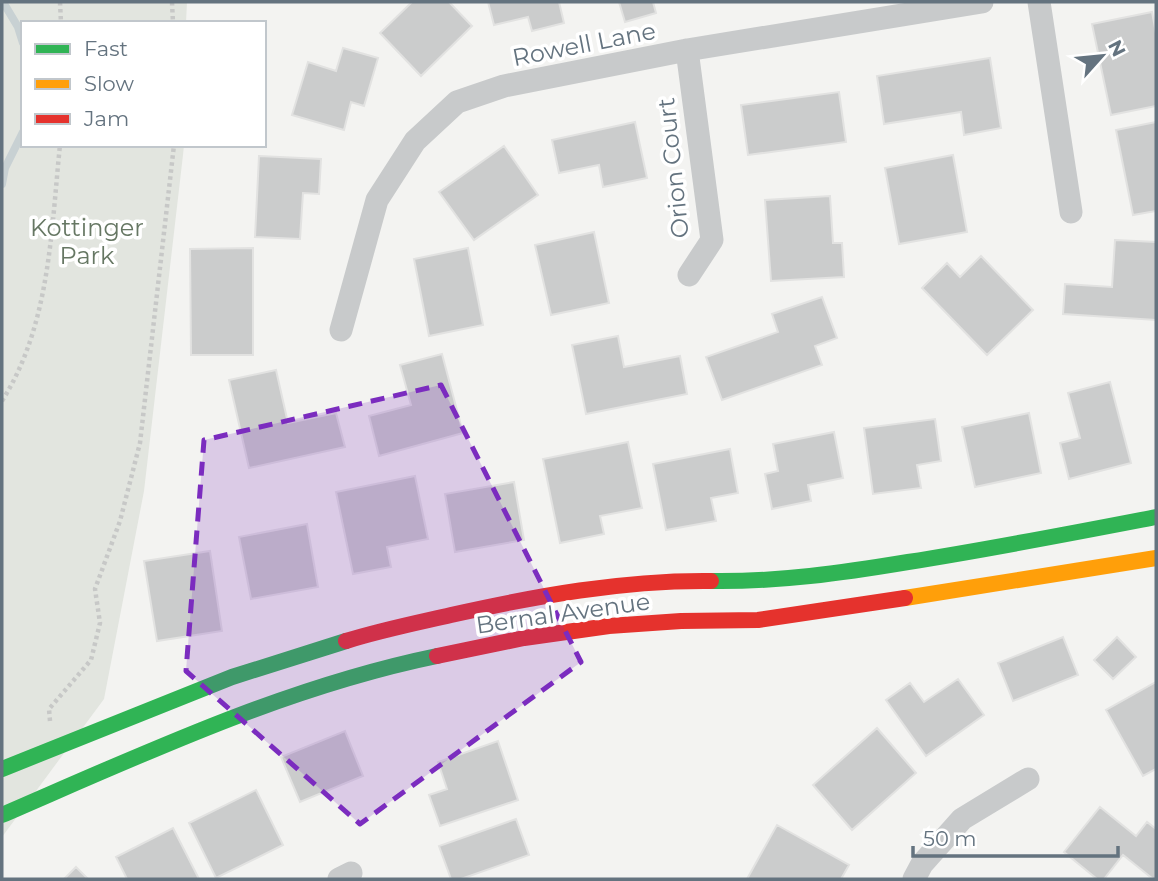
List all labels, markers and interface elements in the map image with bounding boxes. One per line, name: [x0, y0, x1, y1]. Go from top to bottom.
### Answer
street label: Rowell Lane: [510, 16, 658, 72]
legend: [21, 21, 266, 147]
north arrow: [1067, 21, 1137, 91]
text: Fast: [84, 36, 128, 61]
text: N: [1103, 36, 1130, 61]
text: Slow: [84, 71, 134, 96]
street label: Orion Court: [651, 96, 695, 240]
text: Jam: [83, 106, 129, 131]
park label: Kottinger Park: [30, 213, 144, 270]
street label: Bernal Avenue: [474, 586, 652, 640]
scale bar: [913, 814, 1118, 858]
text: 50 m: [923, 826, 977, 851]

